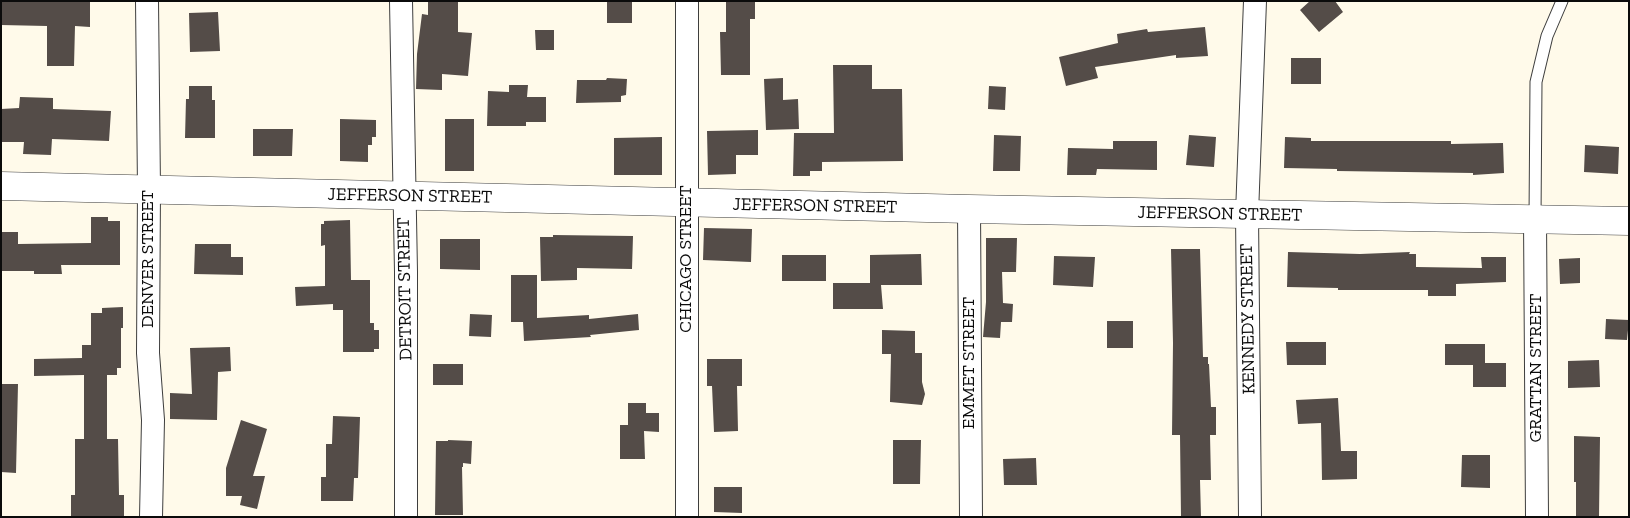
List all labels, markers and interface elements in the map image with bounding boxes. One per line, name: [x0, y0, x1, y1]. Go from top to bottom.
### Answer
street label: JEFFERSON STREET: [328, 184, 492, 208]
street label: CHICAGO STREET: [675, 185, 697, 333]
street label: DENVER STREET: [137, 190, 159, 328]
street label: JEFFERSON STREET: [733, 194, 897, 218]
street label: JEFFERSON STREET: [1138, 202, 1302, 226]
street label: DETROIT STREET: [393, 217, 417, 361]
street label: KENNEDY STREET: [1236, 243, 1260, 395]
street label: GRATTAN STREET: [1525, 294, 1547, 442]
street label: EMMET STREET: [958, 297, 980, 429]

